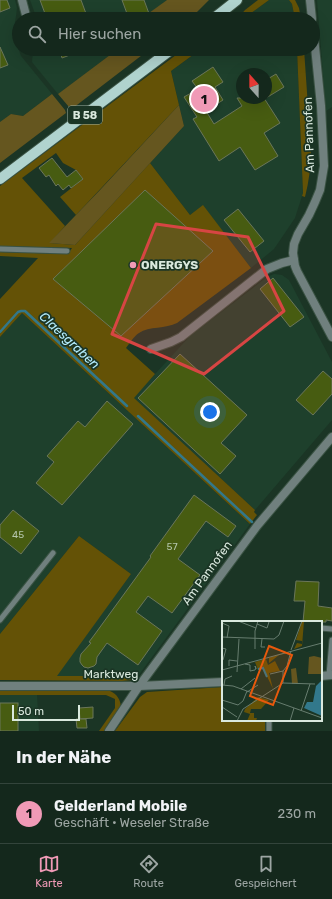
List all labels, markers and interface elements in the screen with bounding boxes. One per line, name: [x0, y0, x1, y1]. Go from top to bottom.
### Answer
search box: [12, 12, 320, 56]
icon: search: [26, 23, 48, 45]
text: Hier suchen: [58, 25, 141, 43]
north arrow: [236, 68, 272, 104]
pin: 1: [191, 84, 217, 114]
street label: Am Pannofen: [301, 97, 317, 173]
road number: B 58: [68, 106, 102, 124]
place label: ONERGYS: [141, 258, 198, 272]
marker: ONERGYS: [128, 260, 138, 270]
water label: Claesgraben: [36, 309, 103, 373]
your location: [200, 402, 220, 422]
house number: 45: [12, 529, 24, 541]
street label: Am Pannofen: [179, 538, 235, 608]
house number: 57: [166, 541, 178, 553]
inset map: [222, 621, 322, 721]
street label: Marktweg: [84, 667, 138, 681]
scale bar: [12, 703, 80, 722]
text: 50 m: [18, 705, 44, 718]
text: In der Nähe: [16, 747, 111, 767]
text: Gelderland Mobile: [54, 797, 187, 815]
text: 1: [26, 806, 32, 821]
text: 230 m: [278, 806, 316, 821]
text: Geschäft · Weseler Straße: [54, 815, 209, 830]
tab: Karte: [35, 853, 63, 890]
tab: Route: [133, 853, 164, 890]
tab: Gespeichert: [235, 853, 297, 890]

